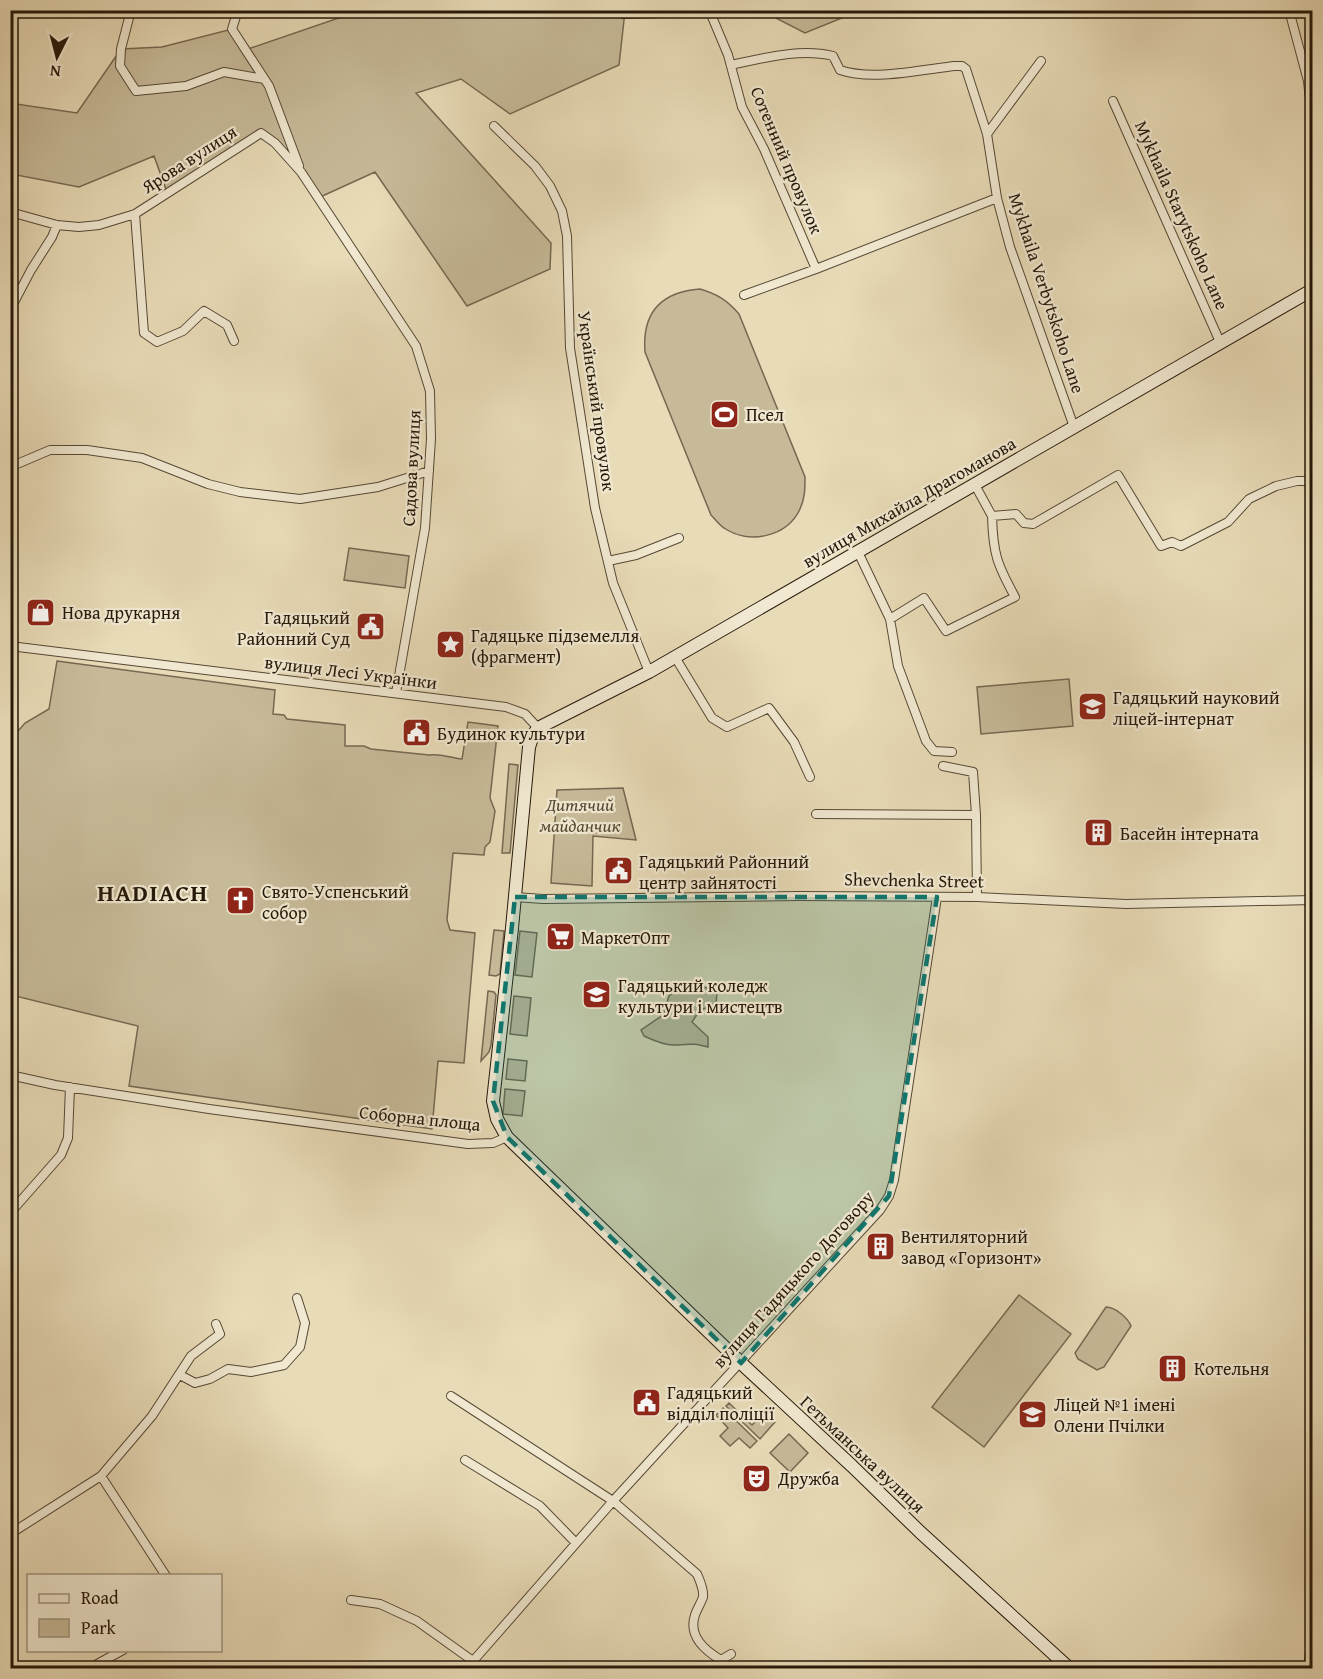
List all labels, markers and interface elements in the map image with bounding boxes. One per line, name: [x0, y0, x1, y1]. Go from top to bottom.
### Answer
north arrow: [27, 27, 87, 87]
text: N: [49, 59, 62, 84]
street label: Сотенний провулок: [744, 82, 830, 238]
street label: Mykhaila Starytskoho Lane: [1128, 116, 1236, 314]
street label: Ярова вулиця: [135, 118, 242, 200]
street label: Mykhaila Verbytskoho Lane: [1002, 189, 1092, 397]
street label: Український провулок: [571, 309, 623, 493]
sports icon: Псел: [709, 398, 741, 430]
place label: Псел: [746, 401, 784, 428]
street label: Садова вулиця: [394, 409, 428, 527]
street label: вулиця Михайла Драгоманова: [797, 429, 1021, 574]
shop icon: Нова друкарня: [25, 596, 57, 628]
place label: Нова друкарня: [62, 599, 180, 626]
place label: Гадяцький Районний Суд: [237, 604, 350, 652]
public building icon: Гадяцький Районний Суд: [355, 611, 387, 643]
place label: Гадяцьке підземелля (фрагмент): [471, 622, 639, 670]
place icon: Гадяцьке підземелля (фрагмент): [434, 629, 466, 661]
street label: вулиця Лесі Українки: [263, 648, 439, 696]
place label: Гадяцький науковий ліцей-інтернат: [1113, 684, 1280, 732]
school or university icon: Гадяцький науковий ліцей-інтернат: [1076, 691, 1108, 723]
public building icon: Будинок культури: [400, 717, 432, 749]
place label: Будинок культури: [437, 720, 585, 747]
park label: Дитячий майданчик: [539, 791, 621, 839]
building icon: Басейн інтерната: [1083, 817, 1115, 849]
place label: Басейн інтерната: [1120, 820, 1259, 847]
place label: Гадяцький Районний центр зайнятості: [639, 848, 809, 896]
public building icon: Гадяцький Районний центр зайнятості: [602, 855, 634, 887]
street label: Shevchenka Street: [844, 865, 985, 895]
district label: HADIACH: [97, 875, 209, 910]
place label: Свято-Успенський собор: [262, 878, 409, 926]
church icon: Свято-Успенський собор: [225, 885, 257, 917]
supermarket icon: МаркетОпт: [544, 921, 576, 953]
place label: МаркетОпт: [581, 924, 670, 951]
place label: Гадяцький коледж культури і мистецтв: [618, 972, 783, 1020]
school or university icon: Гадяцький коледж культури і мистецтв: [581, 979, 613, 1011]
street label: Соборна площа: [358, 1098, 482, 1138]
street label: вулиця Гадяцького Договору: [706, 1184, 880, 1374]
place label: Вентиляторний завод «Горизонт»: [901, 1223, 1041, 1271]
building icon: Вентиляторний завод «Горизонт»: [864, 1230, 896, 1262]
building icon: Котельня: [1157, 1352, 1189, 1384]
place label: Котельня: [1194, 1355, 1269, 1382]
place label: Гадяцький відділ поліції: [667, 1379, 775, 1427]
public building icon: Гадяцький відділ поліції: [630, 1386, 662, 1418]
street label: Гетьманська вулиця: [794, 1389, 932, 1519]
place label: Ліцей №1 імені Олени Пчілки: [1054, 1391, 1175, 1439]
school or university icon: Ліцей №1 імені Олени Пчілки: [1017, 1398, 1049, 1430]
theatre icon: Дружба: [741, 1462, 773, 1494]
place label: Дружба: [777, 1465, 840, 1492]
legend: [27, 1574, 222, 1652]
text: Road: [81, 1584, 119, 1611]
text: Park: [81, 1614, 117, 1641]

